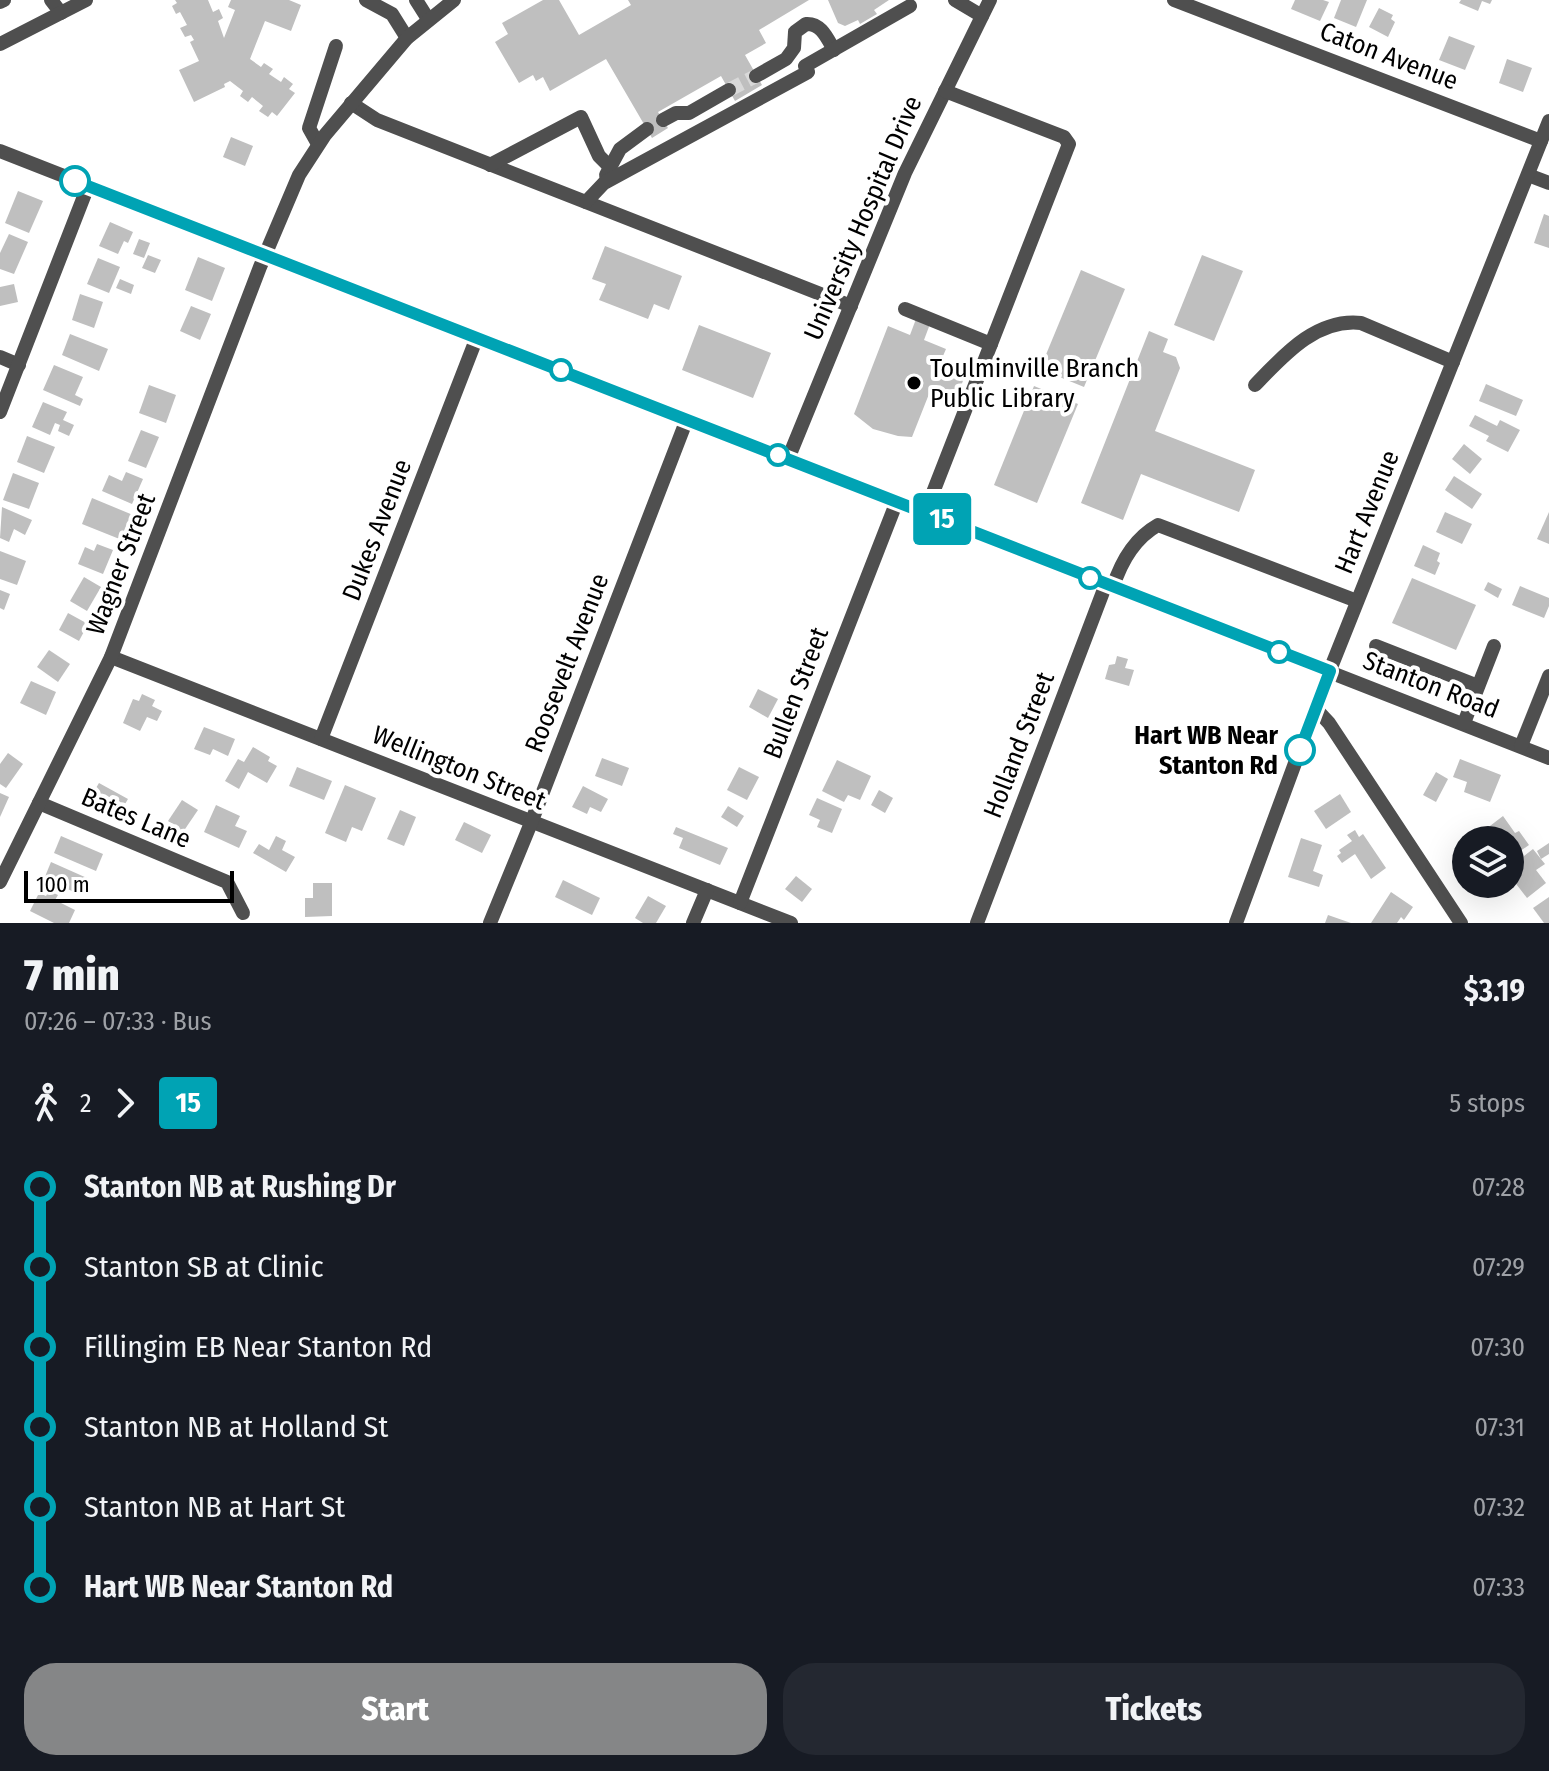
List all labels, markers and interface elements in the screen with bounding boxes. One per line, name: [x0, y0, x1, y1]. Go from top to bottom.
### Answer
street label: Caton Avenue: [1316, 15, 1462, 97]
street label: University Hospital Drive: [798, 91, 928, 345]
unlabelled marker: [60, 166, 90, 196]
place label: Toulminville Branch Public Library: [930, 353, 1139, 414]
unlabelled marker: [550, 359, 572, 381]
marker: Toulminville Branch Public Library: [905, 374, 923, 392]
unlabelled marker: [767, 444, 789, 466]
street label: Hart Avenue: [1328, 446, 1406, 578]
street label: Dukes Avenue: [336, 455, 418, 605]
street label: Wagner Street: [80, 488, 162, 639]
line badge: 15: [906, 493, 978, 545]
text: 15: [929, 502, 955, 535]
unlabelled marker: [1079, 567, 1101, 589]
street label: Roosevelt Avenue: [519, 569, 615, 757]
street label: Bullen Street: [757, 623, 835, 763]
unlabelled marker: [1268, 641, 1290, 663]
street label: Stanton Road: [1359, 645, 1503, 725]
street label: Holland Street: [977, 667, 1061, 822]
street label: Wellington Street: [368, 719, 550, 817]
place label: Hart WB Near Stanton Rd: [1134, 720, 1278, 781]
marker: Hart WB Near Stanton Rd: [1285, 735, 1315, 765]
street label: Bates Lane: [77, 781, 195, 855]
map controls: [1452, 826, 1524, 898]
button: layers: [1452, 826, 1524, 898]
scale bar: [24, 867, 234, 903]
text: 100 m: [36, 871, 90, 898]
text: 7 min: [24, 949, 120, 1002]
text: $3.19: [1464, 973, 1525, 1009]
text: 07:26 – 07:33 · Bus: [24, 1006, 212, 1037]
icon: walk: [24, 1081, 68, 1125]
icon: forward: [103, 1081, 147, 1125]
text: 15: [175, 1086, 201, 1119]
text: 2: [80, 1088, 91, 1119]
text: 5 stops: [1449, 1088, 1525, 1119]
text: Stanton NB at Rushing Dr: [84, 1169, 396, 1205]
text: 07:28: [1471, 1172, 1525, 1203]
text: Stanton SB at Clinic: [84, 1249, 324, 1285]
text: 07:29: [1472, 1252, 1525, 1283]
text: Fillingim EB Near Stanton Rd: [84, 1329, 432, 1365]
text: 07:30: [1470, 1332, 1525, 1363]
text: Stanton NB at Holland St: [84, 1409, 388, 1445]
text: 07:31: [1474, 1412, 1525, 1443]
text: Stanton NB at Hart St: [84, 1489, 345, 1525]
text: 07:32: [1473, 1492, 1525, 1523]
text: Hart WB Near Stanton Rd: [84, 1569, 393, 1605]
text: 07:33: [1472, 1572, 1525, 1603]
button: Start: [24, 1663, 767, 1755]
button: Tickets: [783, 1663, 1525, 1755]

